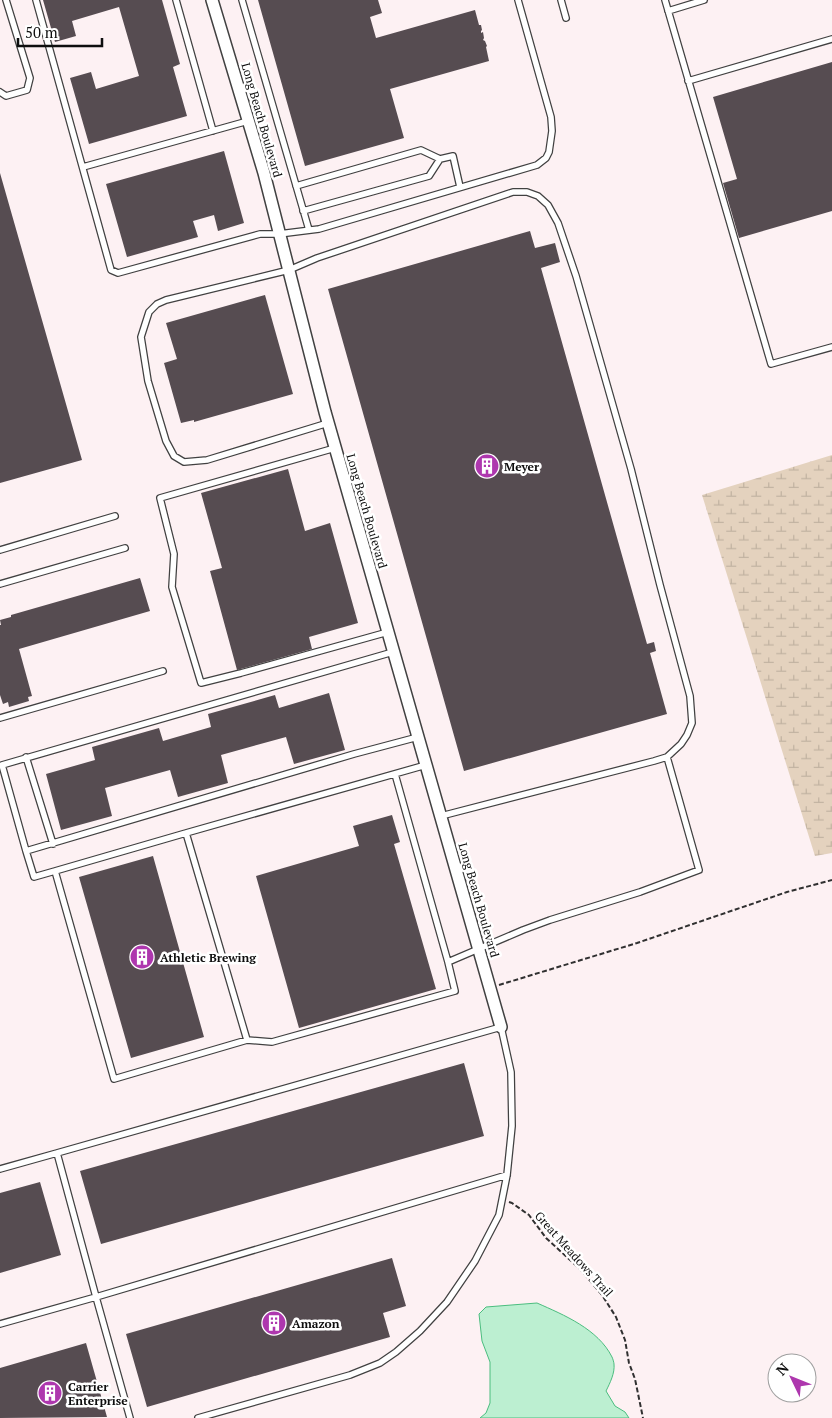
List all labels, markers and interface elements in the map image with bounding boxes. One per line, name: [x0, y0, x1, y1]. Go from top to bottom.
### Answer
scale bar: [18, 15, 101, 47]
text: 50 m: [25, 22, 58, 42]
street label: Long Beach Boulevard: [238, 61, 286, 179]
street label: Long Beach Boulevard: [343, 452, 391, 570]
building icon: Meyer: [474, 453, 500, 479]
place label: Meyer: [504, 459, 540, 474]
street label: Long Beach Boulevard: [455, 841, 503, 959]
building icon: Athletic Brewing: [129, 944, 155, 970]
place label: Athletic Brewing: [160, 950, 256, 965]
street label: Great Meadows Trail: [532, 1208, 617, 1300]
building icon: Amazon: [261, 1310, 287, 1336]
place label: Amazon: [292, 1316, 340, 1331]
north arrow: [767, 1353, 817, 1403]
text: N: [772, 1358, 793, 1379]
place label: Carrier Enterprise: [68, 1379, 128, 1408]
building icon: Carrier Enterprise: [37, 1380, 63, 1406]

